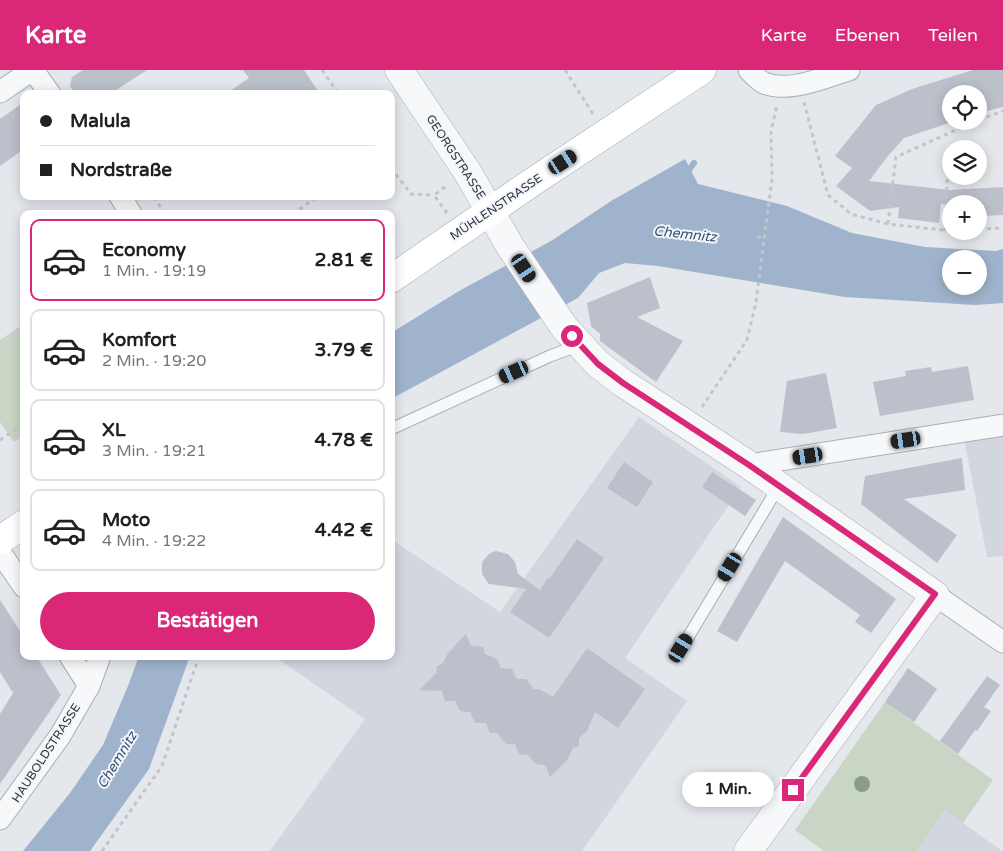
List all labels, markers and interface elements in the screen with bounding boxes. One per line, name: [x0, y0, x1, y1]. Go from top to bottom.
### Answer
text: Karte: [25, 21, 86, 50]
text: Karte: [761, 24, 807, 46]
text: Ebenen: [835, 24, 900, 46]
text: Teilen: [928, 24, 978, 46]
map controls: [942, 85, 987, 295]
button: locate: [942, 85, 987, 130]
text: Malula: [70, 110, 131, 132]
street label: GEORGSTRASSE: [423, 112, 489, 202]
button: layers: [942, 140, 987, 185]
car: [546, 148, 579, 176]
text: Nordstraße: [70, 159, 172, 181]
street label: MÜHLENSTRASSE: [447, 171, 545, 243]
button: +: [942, 195, 987, 240]
water label: Chemnitz: [653, 222, 719, 246]
icon: car: [42, 238, 87, 283]
text: Economy: [102, 239, 186, 261]
text: 2.81 €: [314, 249, 373, 271]
button: −: [942, 250, 987, 295]
car: [509, 251, 538, 285]
text: 1 Min. · 19:19: [102, 261, 206, 281]
route start: [561, 325, 583, 347]
icon: car: [42, 328, 87, 373]
text: Komfort: [102, 329, 176, 351]
text: 3.79 €: [315, 339, 373, 361]
text: 2 Min. · 19:20: [102, 351, 206, 371]
car: [497, 359, 530, 385]
icon: car: [42, 418, 87, 463]
text: XL: [102, 419, 126, 441]
text: 4.78 €: [315, 429, 373, 451]
car: [890, 430, 921, 450]
text: 3 Min. · 19:21: [102, 441, 206, 461]
car: [792, 446, 823, 466]
icon: car: [42, 508, 87, 553]
text: Moto: [102, 509, 150, 531]
text: 4.42 €: [315, 519, 373, 541]
text: 4 Min. · 19:22: [102, 531, 206, 551]
car: [715, 550, 744, 584]
button: Bestätigen: [40, 592, 375, 650]
car: [666, 631, 695, 665]
street label: HAUBOLDSTRASSE: [9, 701, 83, 805]
water label: Chemnitz: [93, 727, 142, 792]
callout: 1 Min.: [683, 772, 776, 808]
text: 1 Min.: [704, 779, 752, 799]
route end: [782, 779, 804, 801]

